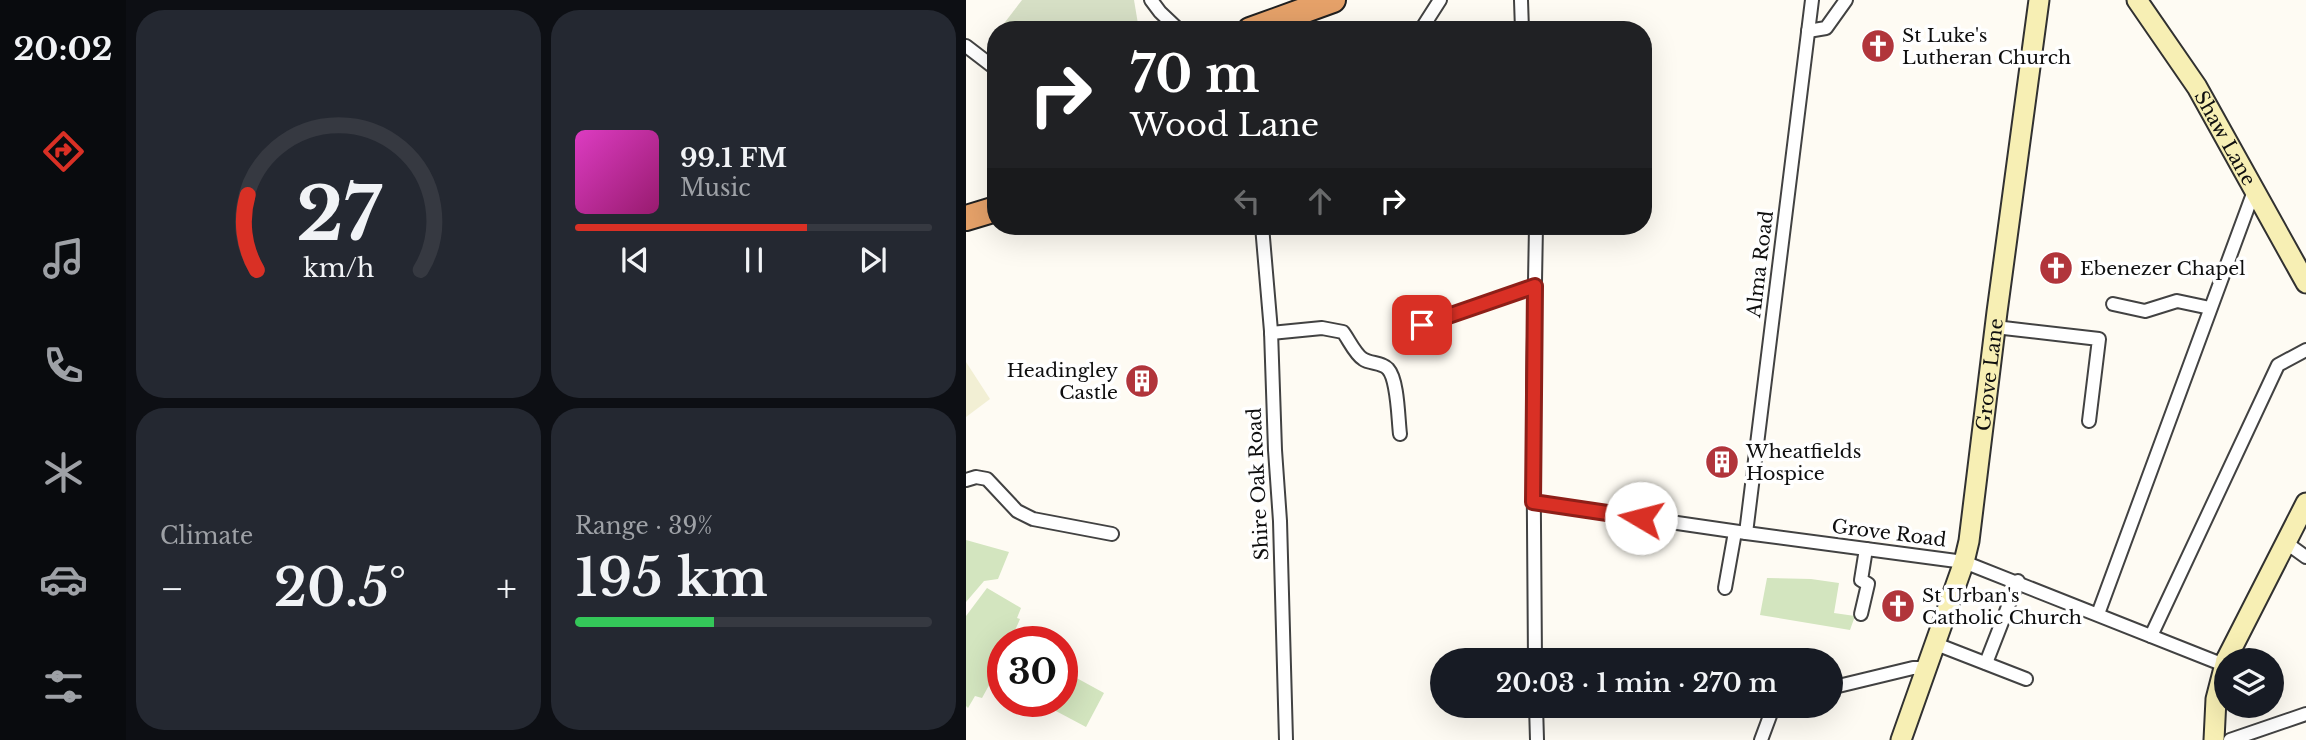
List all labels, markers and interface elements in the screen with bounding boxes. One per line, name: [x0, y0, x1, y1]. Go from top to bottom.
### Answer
place label: St Luke's Lutheran Church: [1902, 24, 2071, 69]
church icon: St Luke's Lutheran Church: [1859, 27, 1897, 65]
text: 20:02: [13, 29, 113, 69]
text: 70 m: [1130, 44, 1260, 105]
icon: right: [1015, 49, 1106, 140]
street label: Shaw Lane: [2190, 87, 2261, 189]
text: Wood Lane: [1130, 105, 1319, 145]
icon: directions: [39, 127, 88, 176]
text: 99.1 FM: [680, 142, 787, 174]
text: 27: [296, 170, 382, 261]
text: Music: [680, 174, 751, 202]
icon: left: [1228, 182, 1266, 220]
icon: ahead: [1301, 182, 1339, 220]
icon: right: [1374, 182, 1412, 220]
street label: Alma Road: [1742, 209, 1778, 320]
icon: music: [39, 234, 88, 283]
icon: previous: [616, 241, 654, 279]
icon: pause: [735, 241, 773, 279]
icon: next: [854, 241, 892, 279]
church icon: Ebenezer Chapel: [2037, 249, 2075, 287]
text: km/h: [303, 253, 374, 284]
place label: Ebenezer Chapel: [2080, 257, 2245, 280]
pin: [1392, 295, 1452, 355]
icon: arrive: [1403, 306, 1441, 344]
street label: Grove Lane: [1971, 317, 2008, 432]
icon: phone: [39, 341, 88, 390]
place label: Headingley Castle: [1007, 359, 1118, 404]
building icon: Headingley Castle: [1123, 362, 1161, 400]
street label: Shire Oak Road: [1243, 407, 1273, 561]
place label: Wheatfields Hospice: [1745, 440, 1861, 485]
building icon: Wheatfields Hospice: [1703, 443, 1741, 481]
icon: climate: [39, 448, 88, 497]
position arrow: [1604, 481, 1678, 555]
text: Range · 39%: [575, 512, 713, 540]
street label: Grove Road: [1830, 515, 1948, 551]
text: Climate: [160, 522, 253, 550]
text: 195 km: [575, 546, 768, 610]
icon: car: [39, 555, 88, 604]
text: 20.5°: [274, 556, 406, 620]
text: −: [160, 565, 184, 612]
text: +: [496, 565, 517, 612]
place label: St Urban's Catholic Church: [1922, 584, 2082, 629]
church icon: St Urban's Catholic Church: [1879, 587, 1917, 625]
speed limit sign: 30: [987, 626, 1078, 717]
map controls: [2214, 648, 2284, 718]
button: layers: [2214, 648, 2284, 718]
icon: filters: [39, 662, 88, 711]
text: 20:03 · 1 min · 270 m: [1496, 667, 1777, 699]

